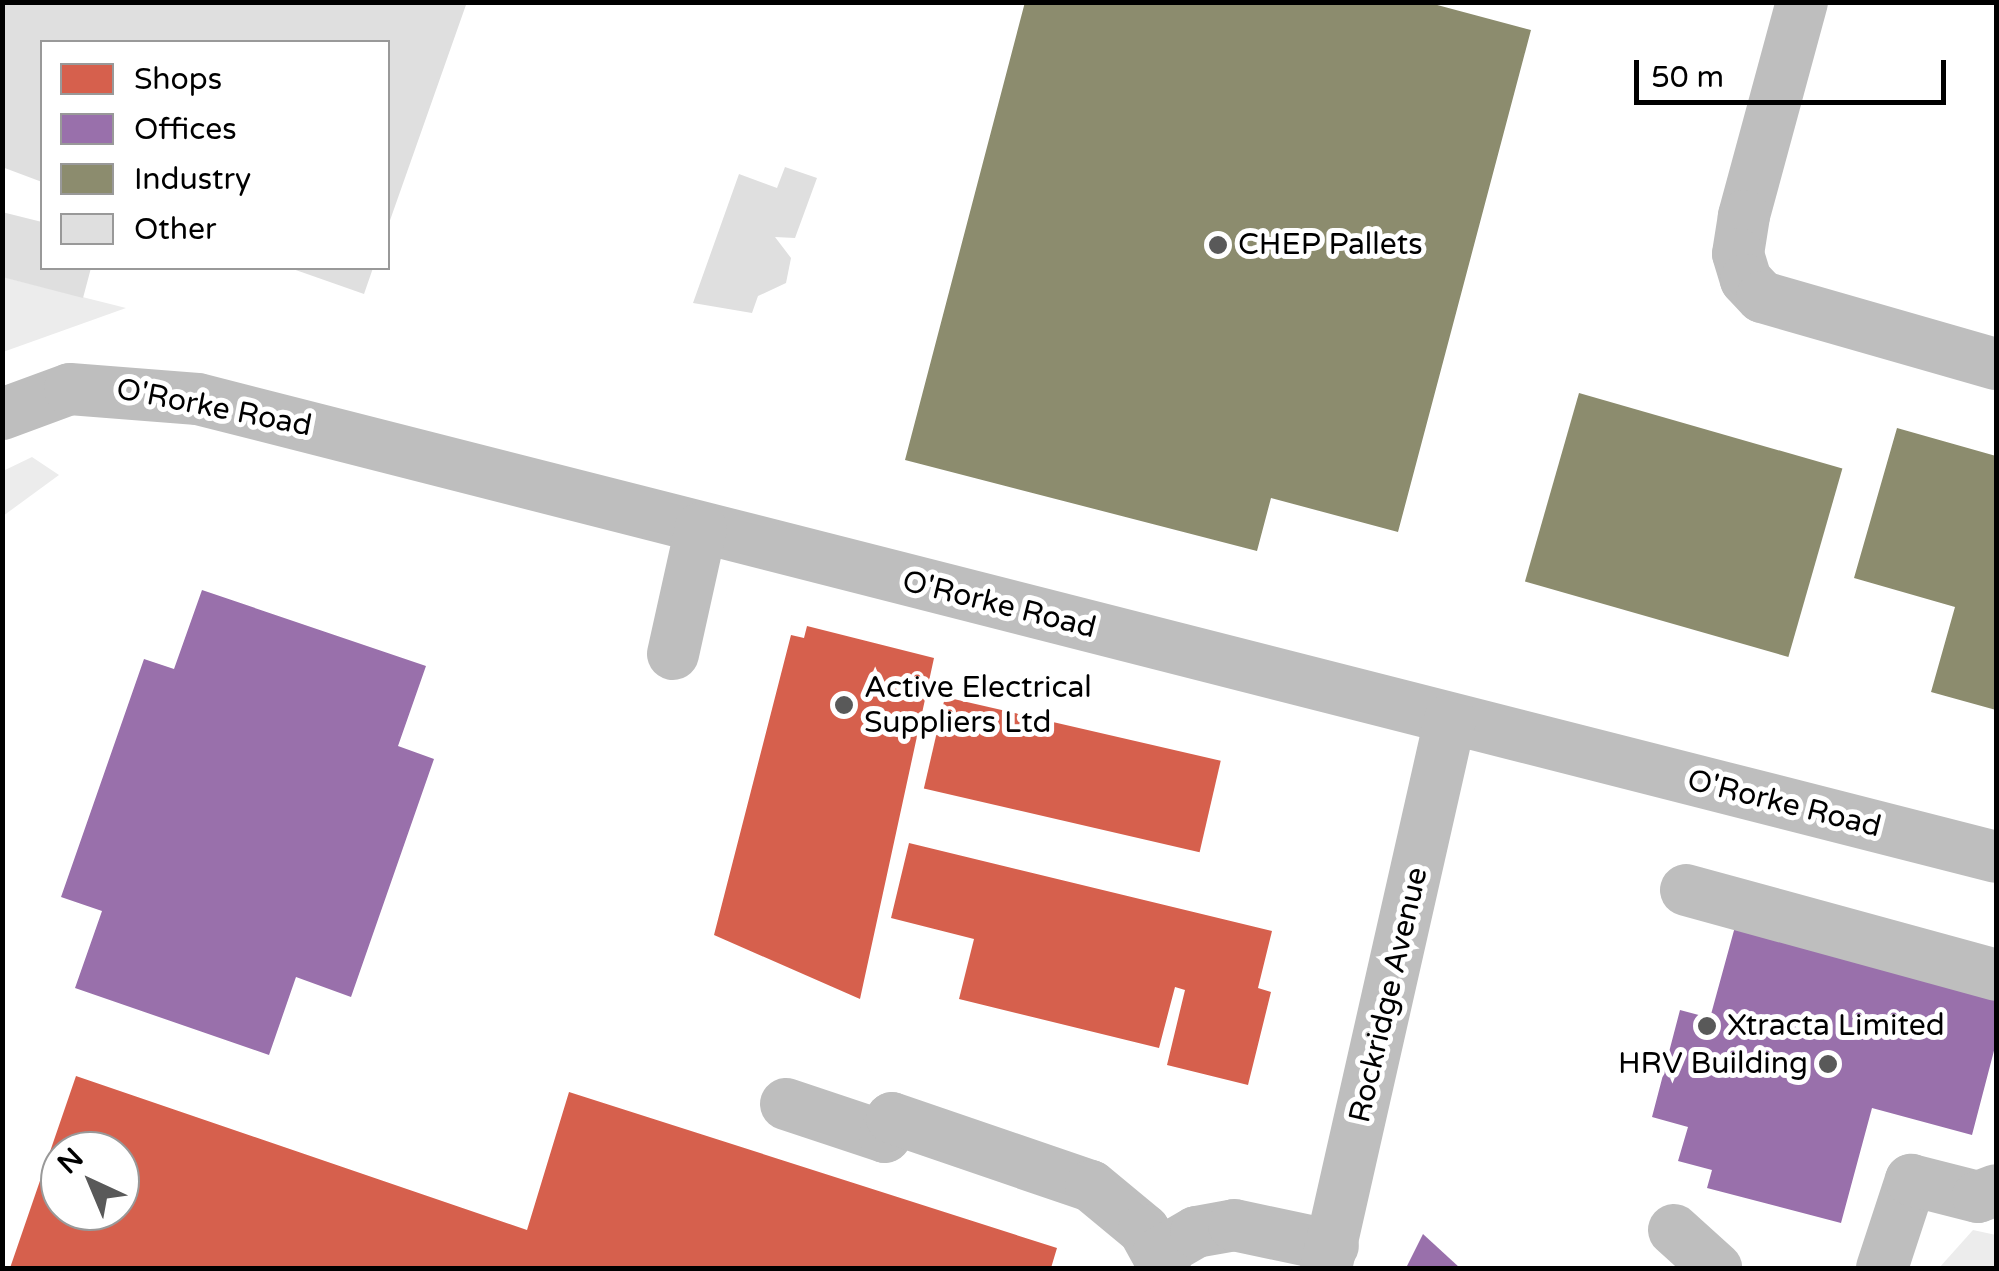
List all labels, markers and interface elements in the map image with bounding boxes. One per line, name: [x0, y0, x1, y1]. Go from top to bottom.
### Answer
legend: [40, 40, 390, 270]
scale bar: [1639, 40, 1952, 102]
text: 50 m: [1651, 59, 1724, 96]
text: Shops: [134, 61, 222, 98]
text: Offices: [134, 111, 237, 148]
text: Industry: [134, 161, 251, 198]
text: Other: [134, 211, 217, 248]
place label: CHEP Pallets: [1238, 227, 1423, 263]
marker: CHEP Pallets: [1207, 234, 1229, 256]
street label: O'Rorke Road: [113, 371, 315, 445]
street label: O'Rorke Road: [898, 564, 1100, 646]
place label: Active Electrical Suppliers Ltd: [864, 670, 1092, 740]
marker: Active Electrical Suppliers Ltd: [833, 694, 855, 716]
street label: O'Rorke Road: [1683, 763, 1885, 845]
street label: Rockridge Avenue: [1342, 864, 1436, 1126]
place label: Xtracta Limited: [1727, 1008, 1945, 1044]
marker: Xtracta Limited: [1696, 1015, 1718, 1037]
place label: HRV Building: [1618, 1046, 1808, 1082]
marker: HRV Building: [1817, 1053, 1839, 1075]
north arrow: [40, 1131, 140, 1231]
text: N: [51, 1141, 90, 1181]

